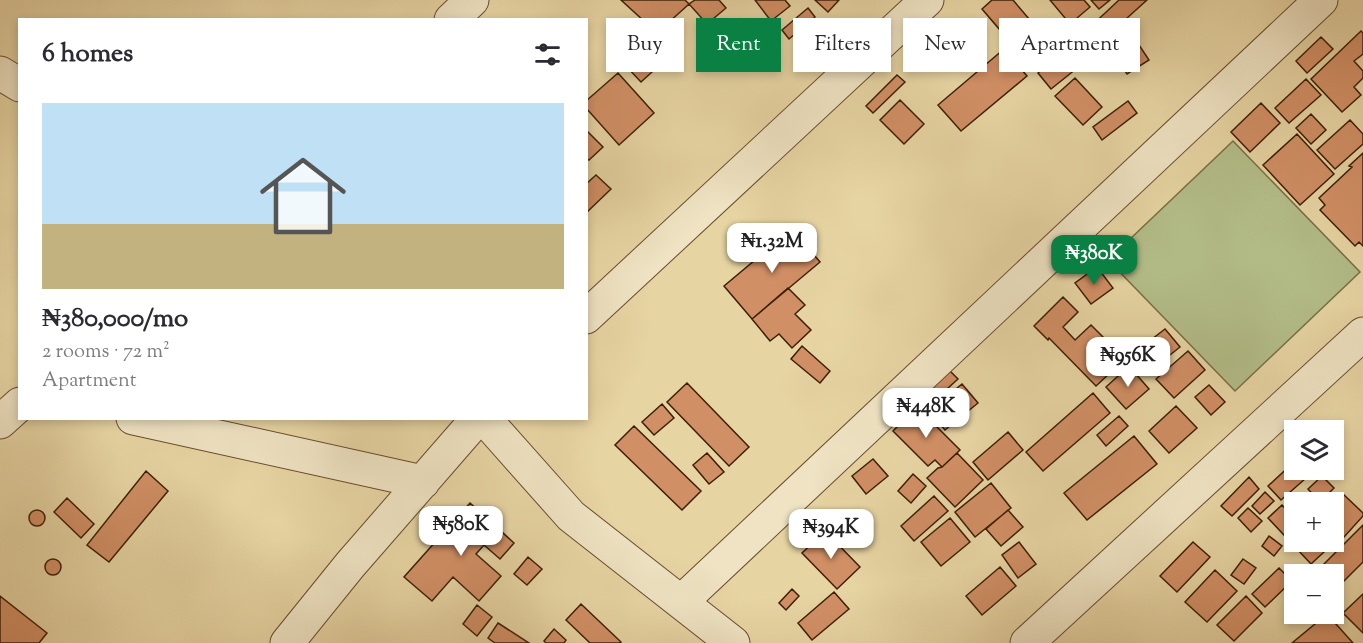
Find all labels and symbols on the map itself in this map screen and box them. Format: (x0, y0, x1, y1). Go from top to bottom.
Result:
pin: ₦1.32M (723, 223, 821, 274)
pin: ₦380K (1052, 235, 1136, 286)
pin: ₦956K (1086, 337, 1170, 388)
pin: ₦448K (884, 388, 968, 439)
pin: ₦580K (419, 506, 503, 557)
pin: ₦394K (789, 509, 873, 560)

